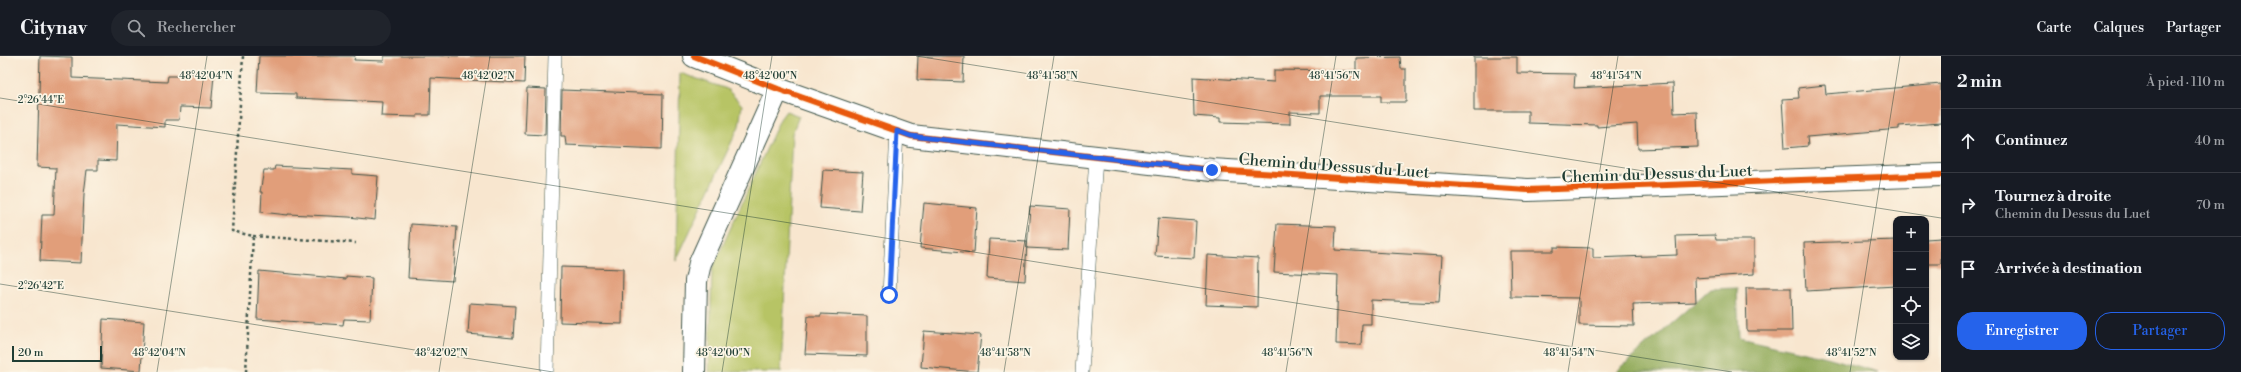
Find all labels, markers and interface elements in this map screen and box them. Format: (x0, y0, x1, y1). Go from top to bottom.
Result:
search box (111, 10, 391, 46)
text: Citynav (20, 16, 87, 40)
icon: search (125, 17, 147, 39)
text: Rechercher (157, 18, 236, 37)
text: Carte (2036, 19, 2071, 37)
text: Calques (2093, 19, 2144, 37)
text: Partager (2166, 19, 2221, 37)
text: 48°42'04"N (179, 70, 233, 82)
text: 48°42'02"N (461, 70, 515, 82)
text: 48°42'00"N (743, 70, 798, 82)
text: 48°41'58"N (1026, 70, 1078, 82)
text: 48°41'56"N (1308, 70, 1360, 82)
text: 48°41'54"N (1590, 70, 1642, 82)
text: 2 min (1957, 71, 2002, 93)
text: À pied · 110 m (2146, 74, 2225, 90)
text: 2°26'44"E (18, 94, 64, 106)
icon: ahead (1957, 130, 1979, 152)
text: Continuez (1995, 131, 2067, 150)
text: 40 m (2195, 133, 2225, 149)
street label: Chemin du Dessus du Luet (1238, 149, 1430, 183)
route end (1203, 161, 1221, 179)
street label: Chemin du Dessus du Luet (1561, 161, 1753, 187)
text: Tournez à droite (1995, 187, 2111, 206)
icon: right (1957, 194, 1979, 216)
text: 70 m (2196, 197, 2225, 213)
text: Chemin du Dessus du Luet (1995, 206, 2150, 222)
map controls (1893, 216, 1929, 360)
button: + (1893, 216, 1929, 252)
button: − (1893, 252, 1929, 288)
icon: arrive (1957, 258, 1979, 280)
text: Arrivée à destination (1995, 259, 2142, 278)
text: 2°26'42"E (18, 280, 64, 292)
route start (880, 286, 898, 304)
button: locate (1893, 288, 1929, 324)
button: Enregistrer (1957, 312, 2087, 350)
button: Partager (2095, 312, 2225, 350)
button: layers (1893, 324, 1929, 360)
scale bar (12, 344, 102, 363)
text: 20 m (18, 346, 43, 360)
text: 48°42'04"N (132, 347, 186, 359)
text: 48°42'02"N (414, 347, 468, 359)
text: 48°42'00"N (696, 347, 751, 359)
text: 48°41'58"N (979, 347, 1031, 359)
text: 48°41'56"N (1261, 347, 1313, 359)
text: 48°41'54"N (1543, 347, 1595, 359)
text: 48°41'52"N (1826, 347, 1877, 359)

